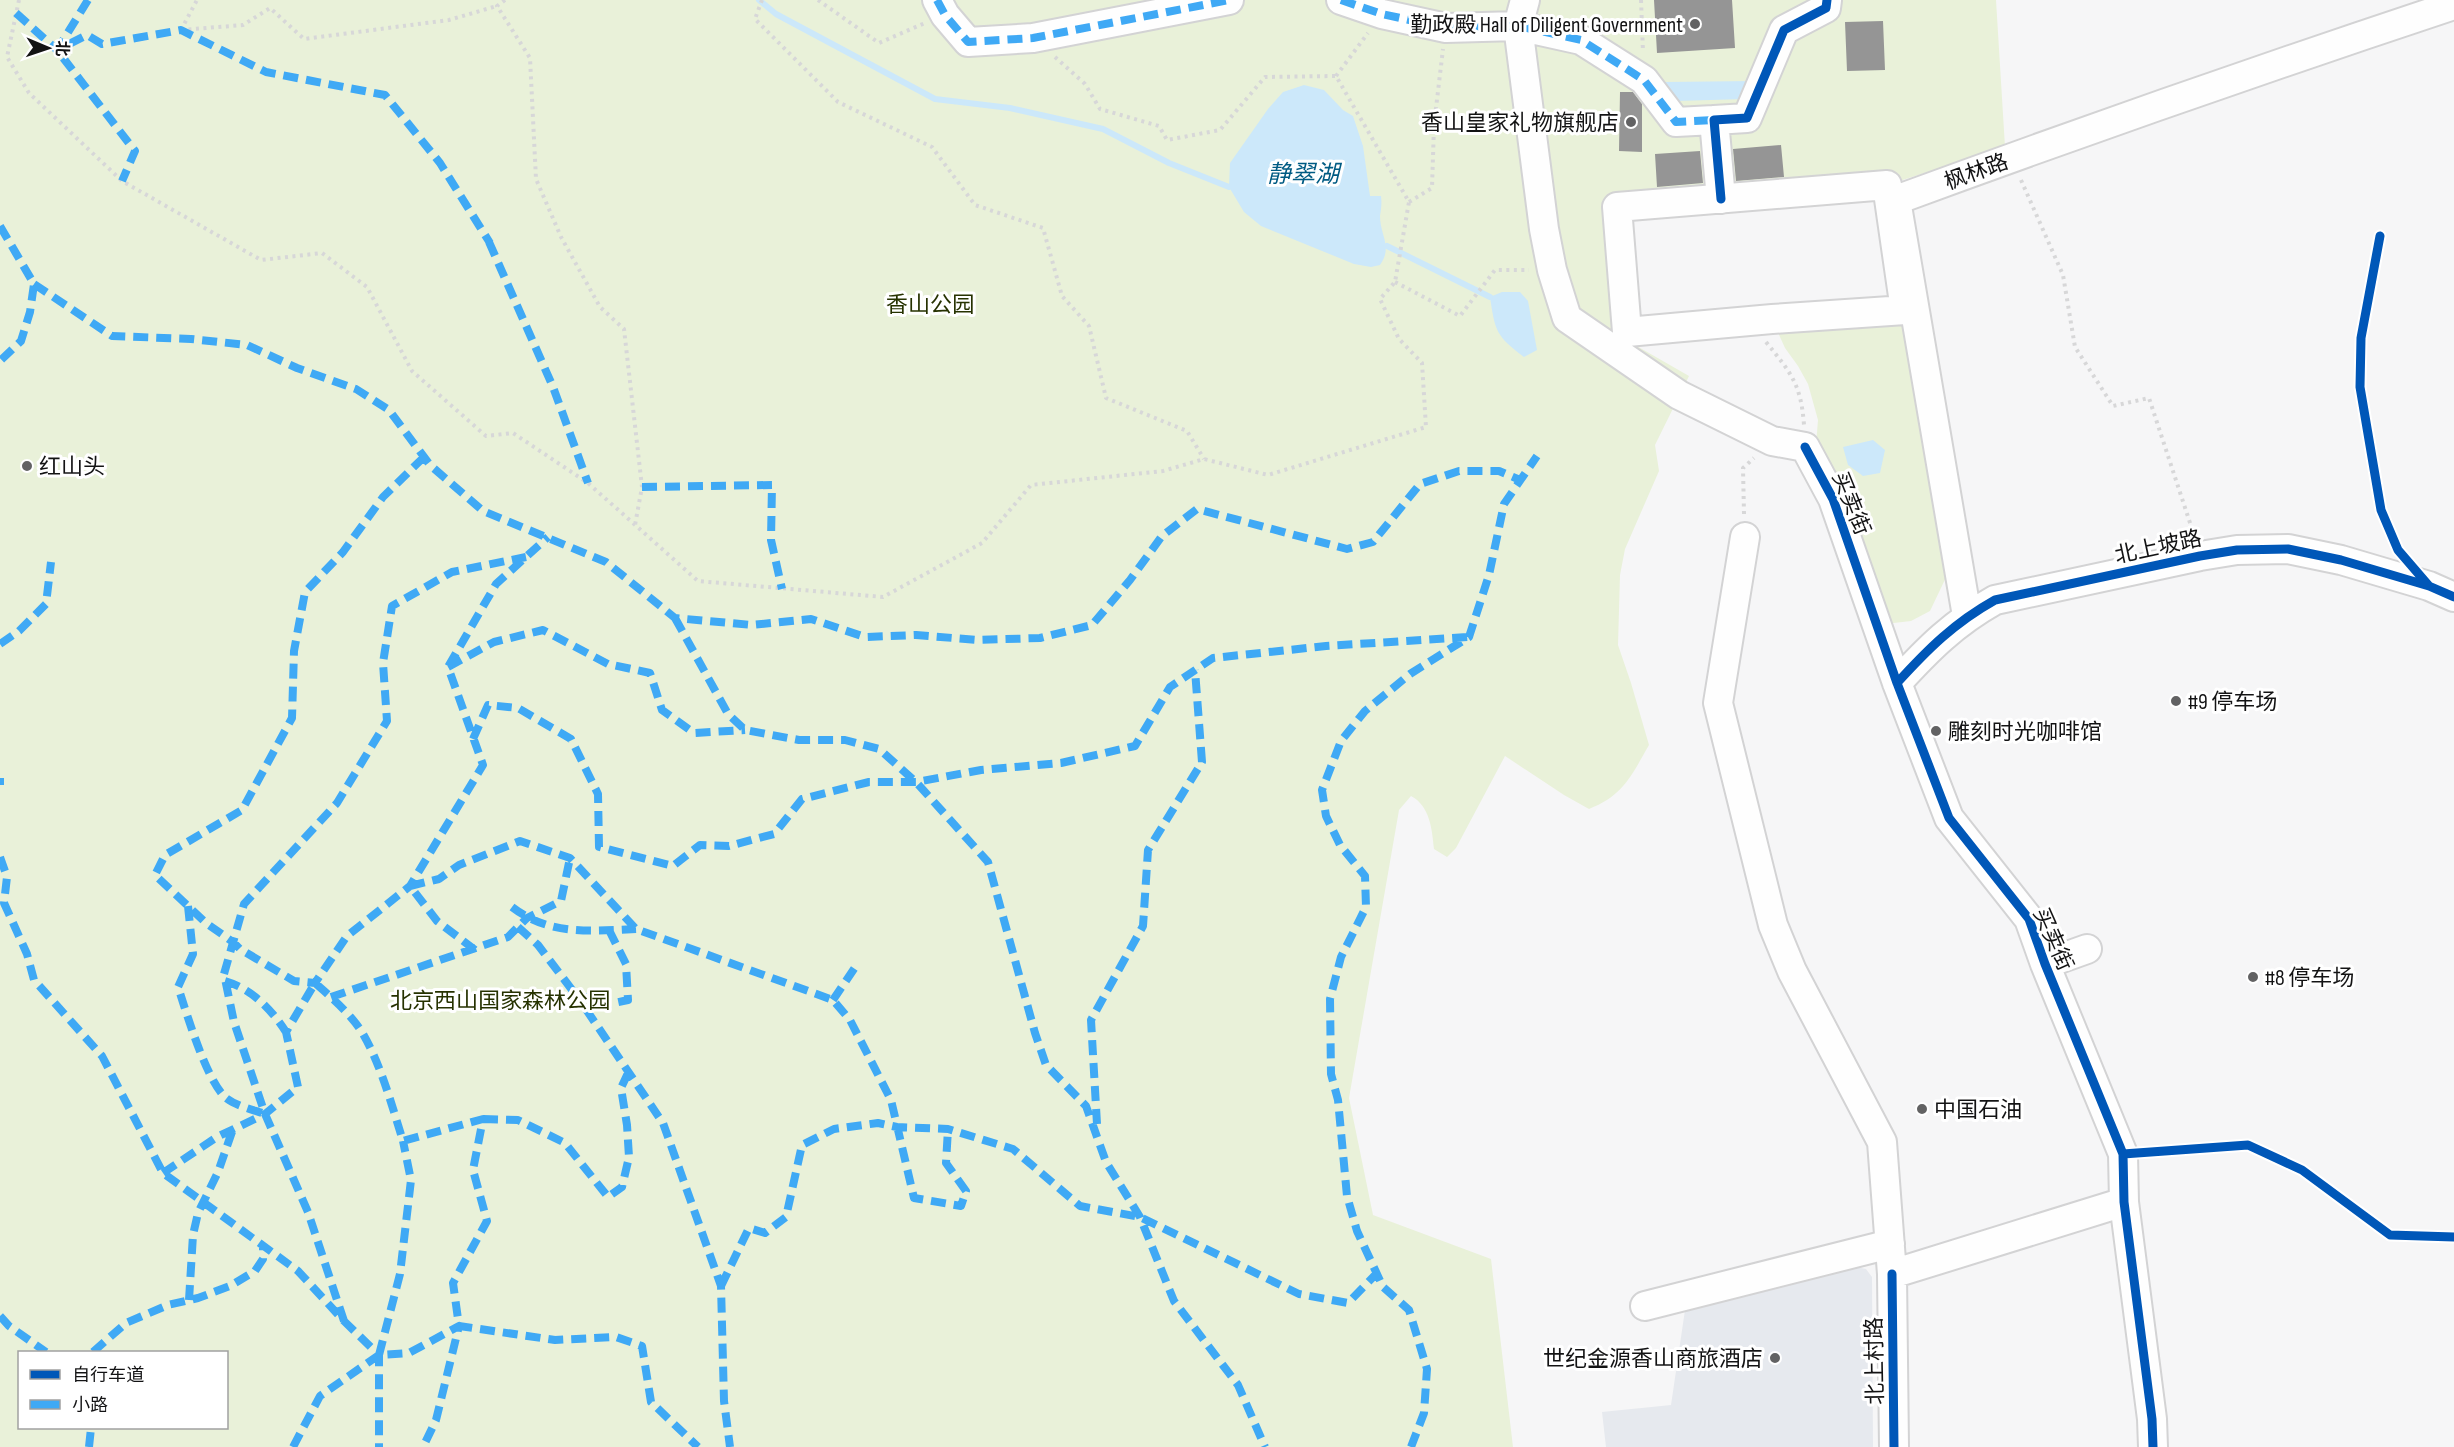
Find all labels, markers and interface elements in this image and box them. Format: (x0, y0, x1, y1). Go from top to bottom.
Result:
place label: 勤政殿 Hall of Diligent Government (1410, 12, 1683, 39)
marker: 勤政殿 Hall of Diligent Government (1688, 17, 1702, 31)
north arrow (18, 18, 78, 78)
text: 北 (52, 40, 71, 57)
place label: 香山皇家礼物旗舰店 (1421, 110, 1619, 137)
marker: 香山皇家礼物旗舰店 (1624, 115, 1638, 129)
street label: 枫林路 (1941, 148, 2012, 196)
water label: 静翠湖 (1267, 160, 1343, 189)
park label: 香山公园 (886, 292, 974, 319)
place label: 红山头 (39, 454, 105, 481)
marker: 红山头 (20, 459, 34, 473)
street label: 买卖街 (1826, 468, 1875, 539)
street label: 北上坡路 (2112, 525, 2204, 570)
place label: #9 停车场 (2188, 689, 2277, 716)
marker: #9 停车场 (2169, 694, 2183, 708)
place label: 雕刻时光咖啡馆 (1948, 719, 2102, 746)
marker: 雕刻时光咖啡馆 (1929, 724, 1943, 738)
street label: 买卖街 (2027, 904, 2078, 975)
place label: #8 停车场 (2265, 965, 2354, 992)
marker: #8 停车场 (2246, 970, 2260, 984)
park label: 北京西山国家森林公园 (390, 988, 610, 1015)
place label: 中国石油 (1934, 1097, 2022, 1124)
marker: 中国石油 (1915, 1102, 1929, 1116)
street label: 北上村路 (1861, 1317, 1890, 1405)
place label: 世纪金源香山商旅酒店 (1543, 1346, 1763, 1373)
legend (18, 1351, 228, 1429)
marker: 世纪金源香山商旅酒店 (1768, 1351, 1782, 1365)
text: 自行车道 (72, 1365, 144, 1386)
text: 小路 (72, 1395, 108, 1416)

